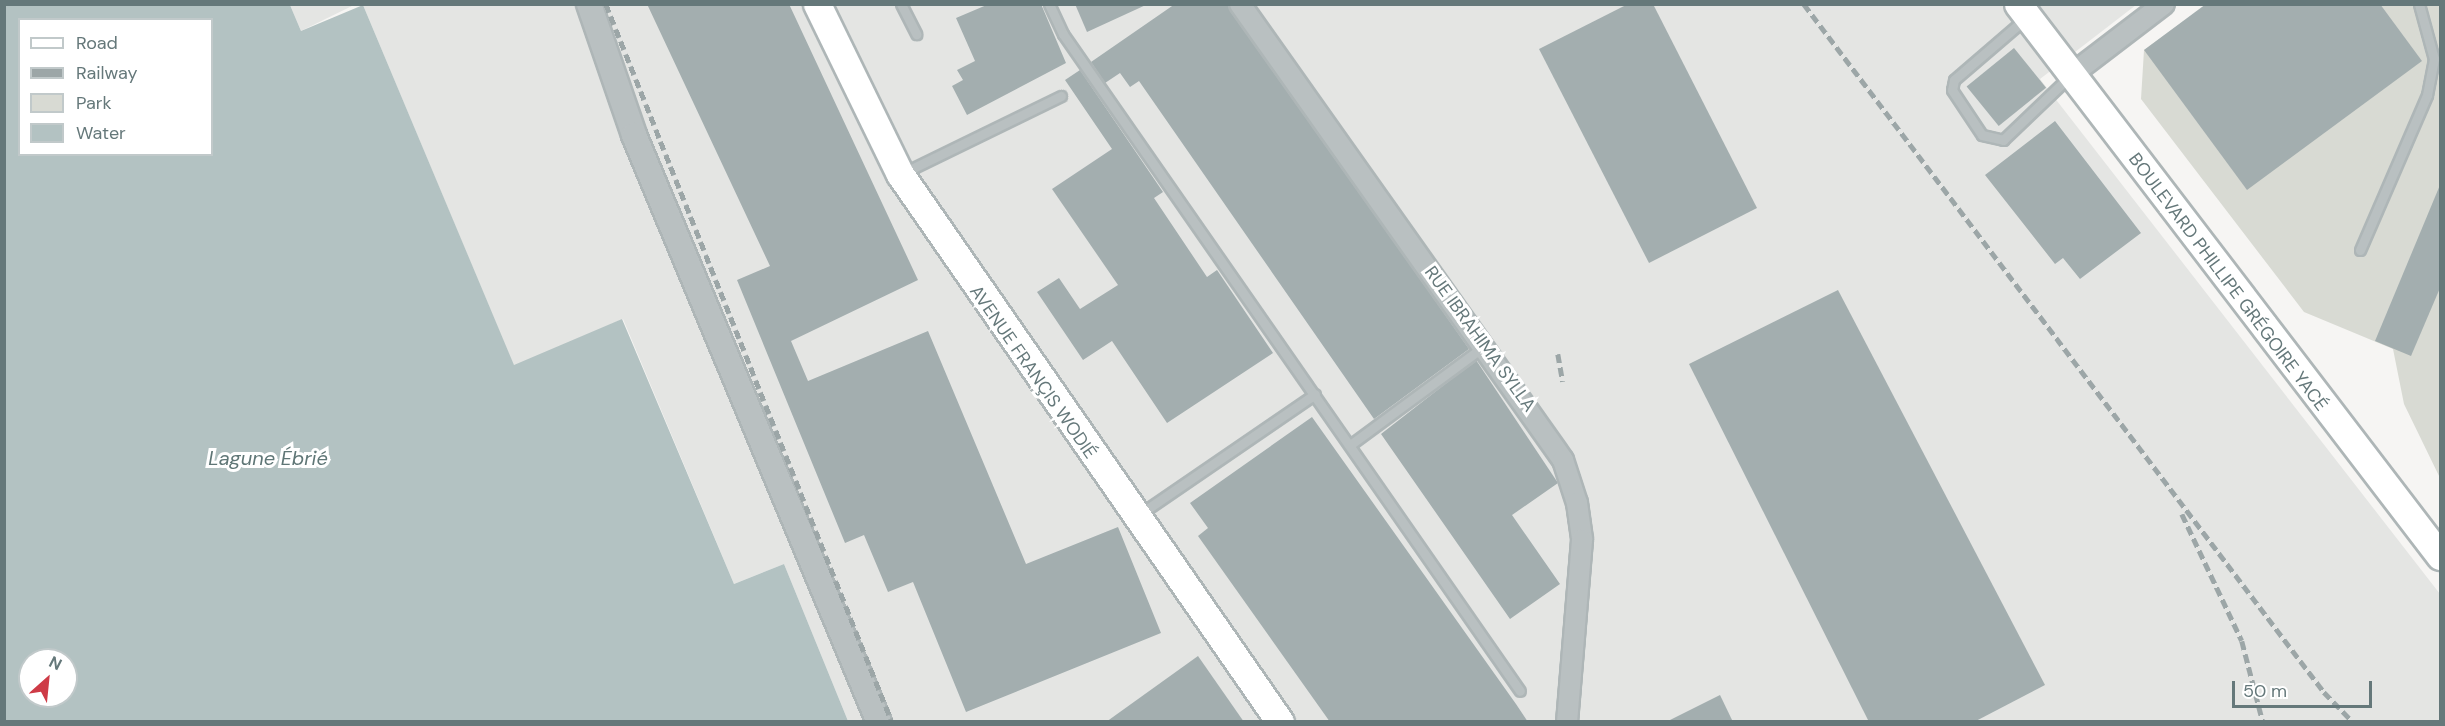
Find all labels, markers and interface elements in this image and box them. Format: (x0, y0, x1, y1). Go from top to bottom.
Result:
legend (18, 18, 213, 156)
text: Road (76, 31, 118, 55)
text: Railway (76, 61, 138, 85)
text: Park (76, 91, 112, 115)
text: Water (76, 121, 126, 145)
street label: BOULEVARD PHILLIPE GRÉGOIRE YACÉ (2124, 149, 2332, 415)
street label: RUE IBRAHIMA SYLLA (1420, 262, 1540, 416)
street label: AVENUE FRANÇIS WODIÉ (965, 281, 1101, 463)
water label: Lagune Ébrié (208, 446, 328, 470)
north arrow (18, 648, 78, 708)
text: N (46, 651, 65, 675)
scale bar (2235, 669, 2374, 707)
text: 50 m (2243, 679, 2287, 703)

